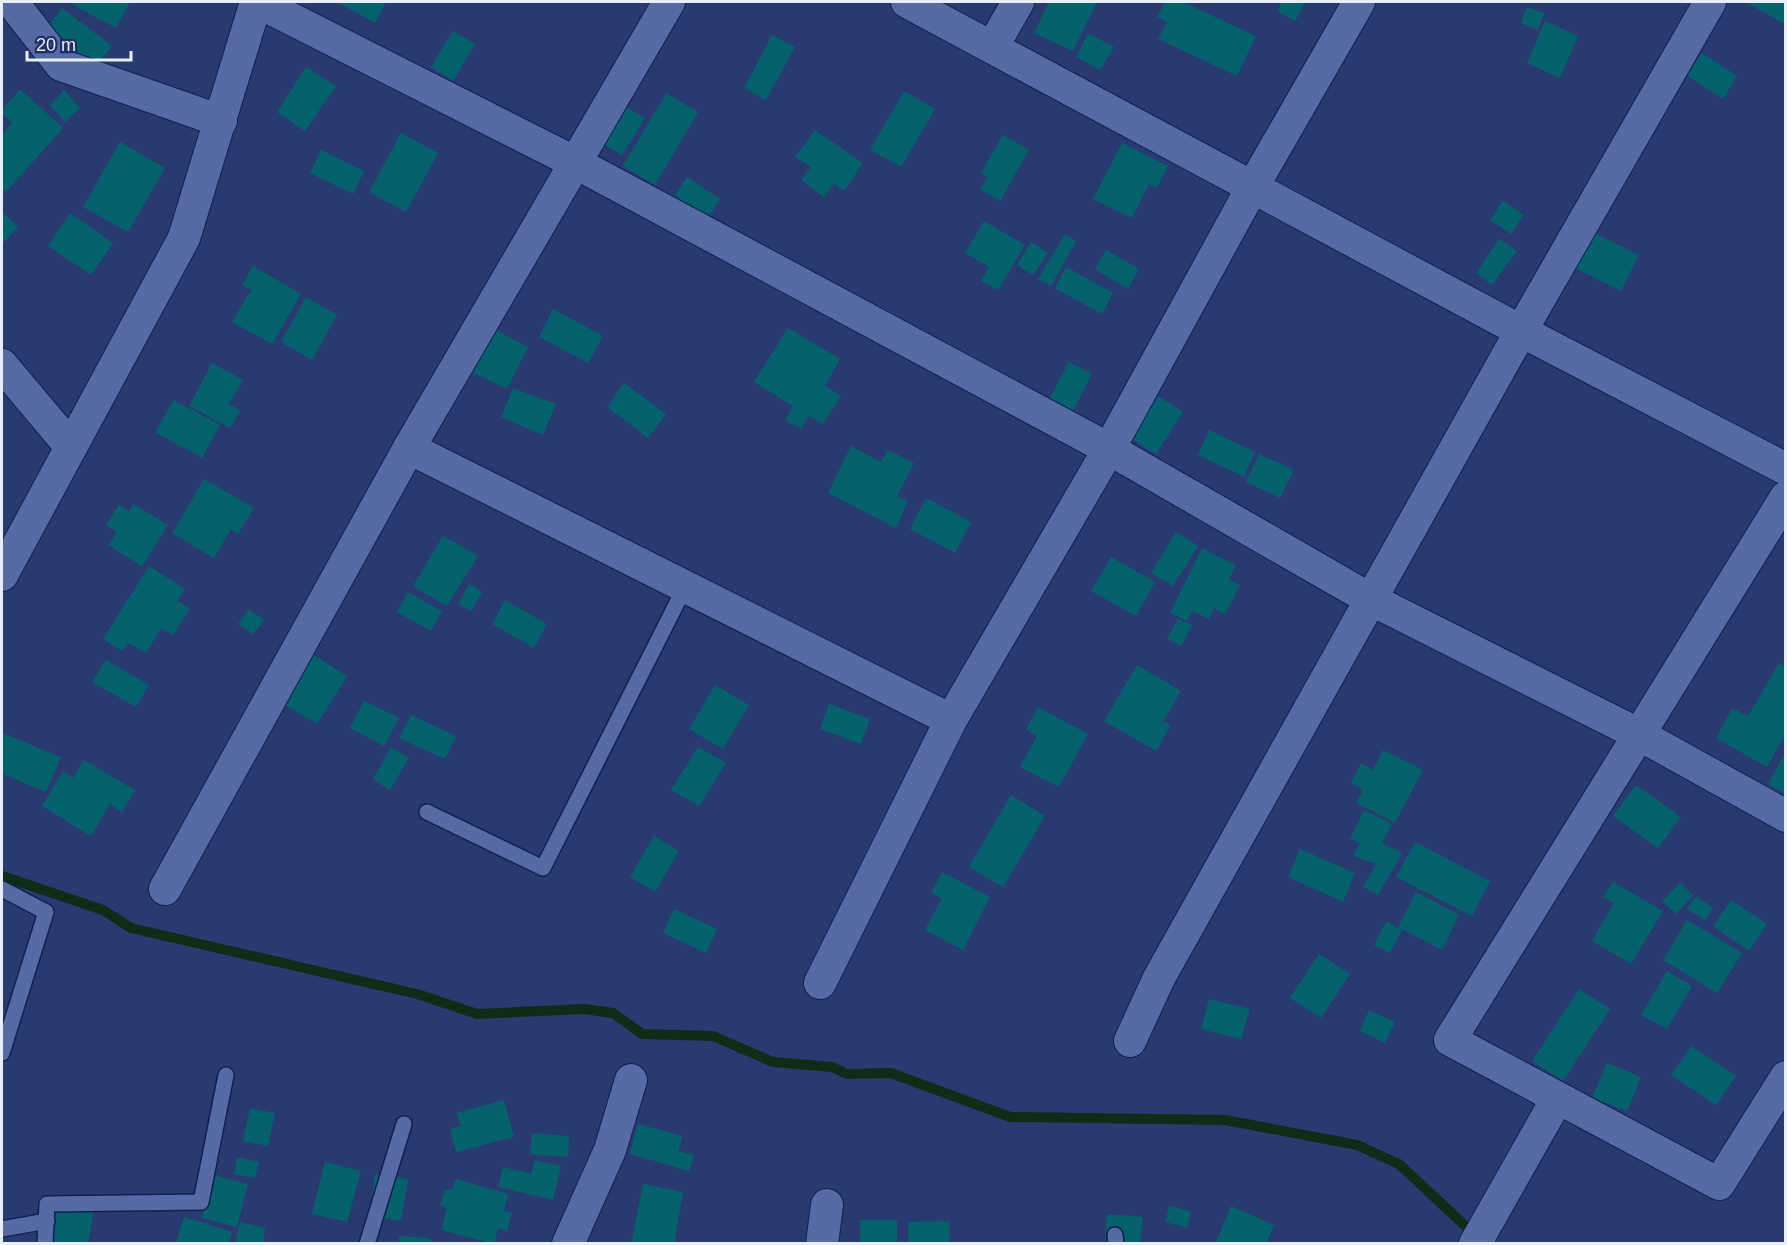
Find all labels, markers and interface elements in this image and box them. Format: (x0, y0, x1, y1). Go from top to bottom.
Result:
scale bar (27, 24, 130, 62)
text: 20 m (36, 35, 76, 55)

